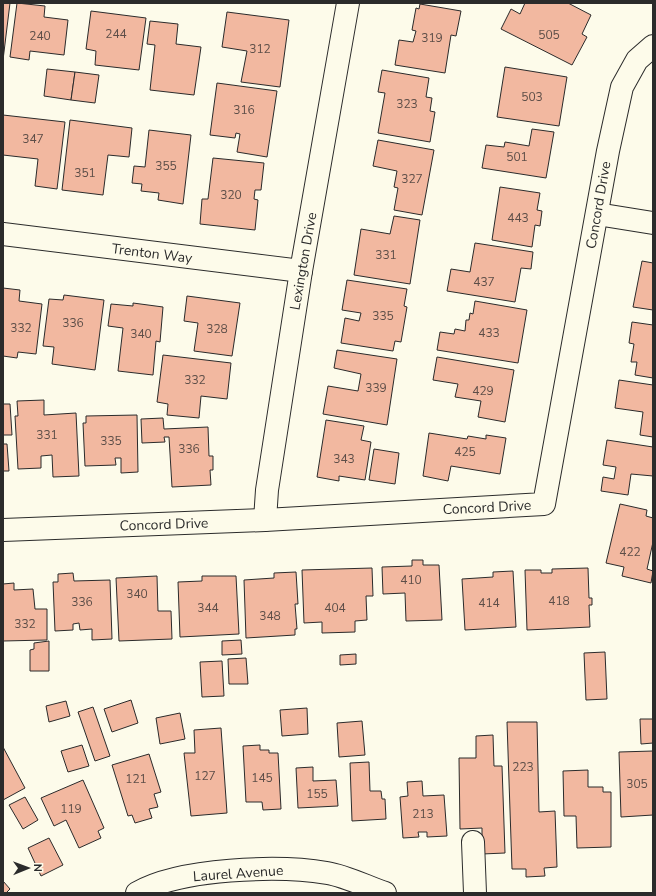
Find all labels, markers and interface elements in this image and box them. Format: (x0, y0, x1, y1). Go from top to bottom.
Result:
house number: 244 (105, 26, 127, 42)
house number: 505 (538, 27, 560, 43)
house number: 240 (29, 28, 51, 44)
house number: 319 (421, 30, 443, 46)
house number: 312 (249, 41, 271, 57)
house number: 503 (521, 89, 543, 105)
house number: 323 (396, 96, 418, 112)
house number: 316 (233, 102, 255, 118)
house number: 347 (22, 131, 44, 147)
house number: 501 (506, 149, 528, 165)
house number: 355 (155, 158, 177, 174)
street label: Concord Drive (581, 160, 616, 250)
house number: 351 (74, 165, 96, 181)
house number: 327 (401, 171, 423, 187)
house number: 320 (220, 187, 242, 203)
house number: 443 (507, 210, 529, 226)
street label: Lexington Drive (286, 211, 321, 312)
street label: Trenton Way (111, 239, 194, 268)
house number: 331 (375, 247, 397, 263)
house number: 437 (473, 274, 495, 290)
house number: 335 (372, 308, 394, 324)
house number: 336 (62, 315, 84, 331)
house number: 332 (10, 320, 32, 336)
house number: 328 (206, 321, 228, 337)
house number: 433 (478, 325, 500, 341)
house number: 340 (130, 326, 152, 342)
house number: 332 (184, 372, 206, 388)
house number: 339 (365, 380, 387, 396)
house number: 429 (472, 383, 494, 399)
house number: 331 (36, 427, 58, 443)
house number: 335 (100, 433, 122, 449)
house number: 336 (178, 441, 200, 457)
house number: 425 (454, 444, 476, 460)
house number: 343 (333, 451, 355, 467)
street label: Concord Drive (442, 496, 532, 519)
street label: Concord Drive (119, 513, 209, 536)
house number: 422 (619, 544, 641, 560)
house number: 410 (400, 572, 422, 588)
house number: 340 (126, 586, 148, 602)
house number: 418 (548, 593, 570, 609)
house number: 336 (71, 594, 93, 610)
house number: 414 (478, 595, 500, 611)
house number: 344 (197, 600, 219, 616)
house number: 404 (324, 600, 346, 616)
house number: 348 (259, 608, 281, 624)
house number: 332 (14, 616, 36, 632)
house number: 223 (512, 759, 534, 775)
house number: 127 (194, 768, 216, 784)
house number: 145 (251, 770, 273, 786)
house number: 121 (125, 771, 147, 787)
house number: 305 (626, 776, 648, 792)
house number: 155 (306, 786, 328, 802)
house number: 119 (60, 801, 82, 817)
house number: 213 (412, 806, 434, 822)
north arrow (8, 848, 48, 888)
street label: Laurel Avenue (192, 861, 284, 886)
text: N (30, 864, 45, 872)

